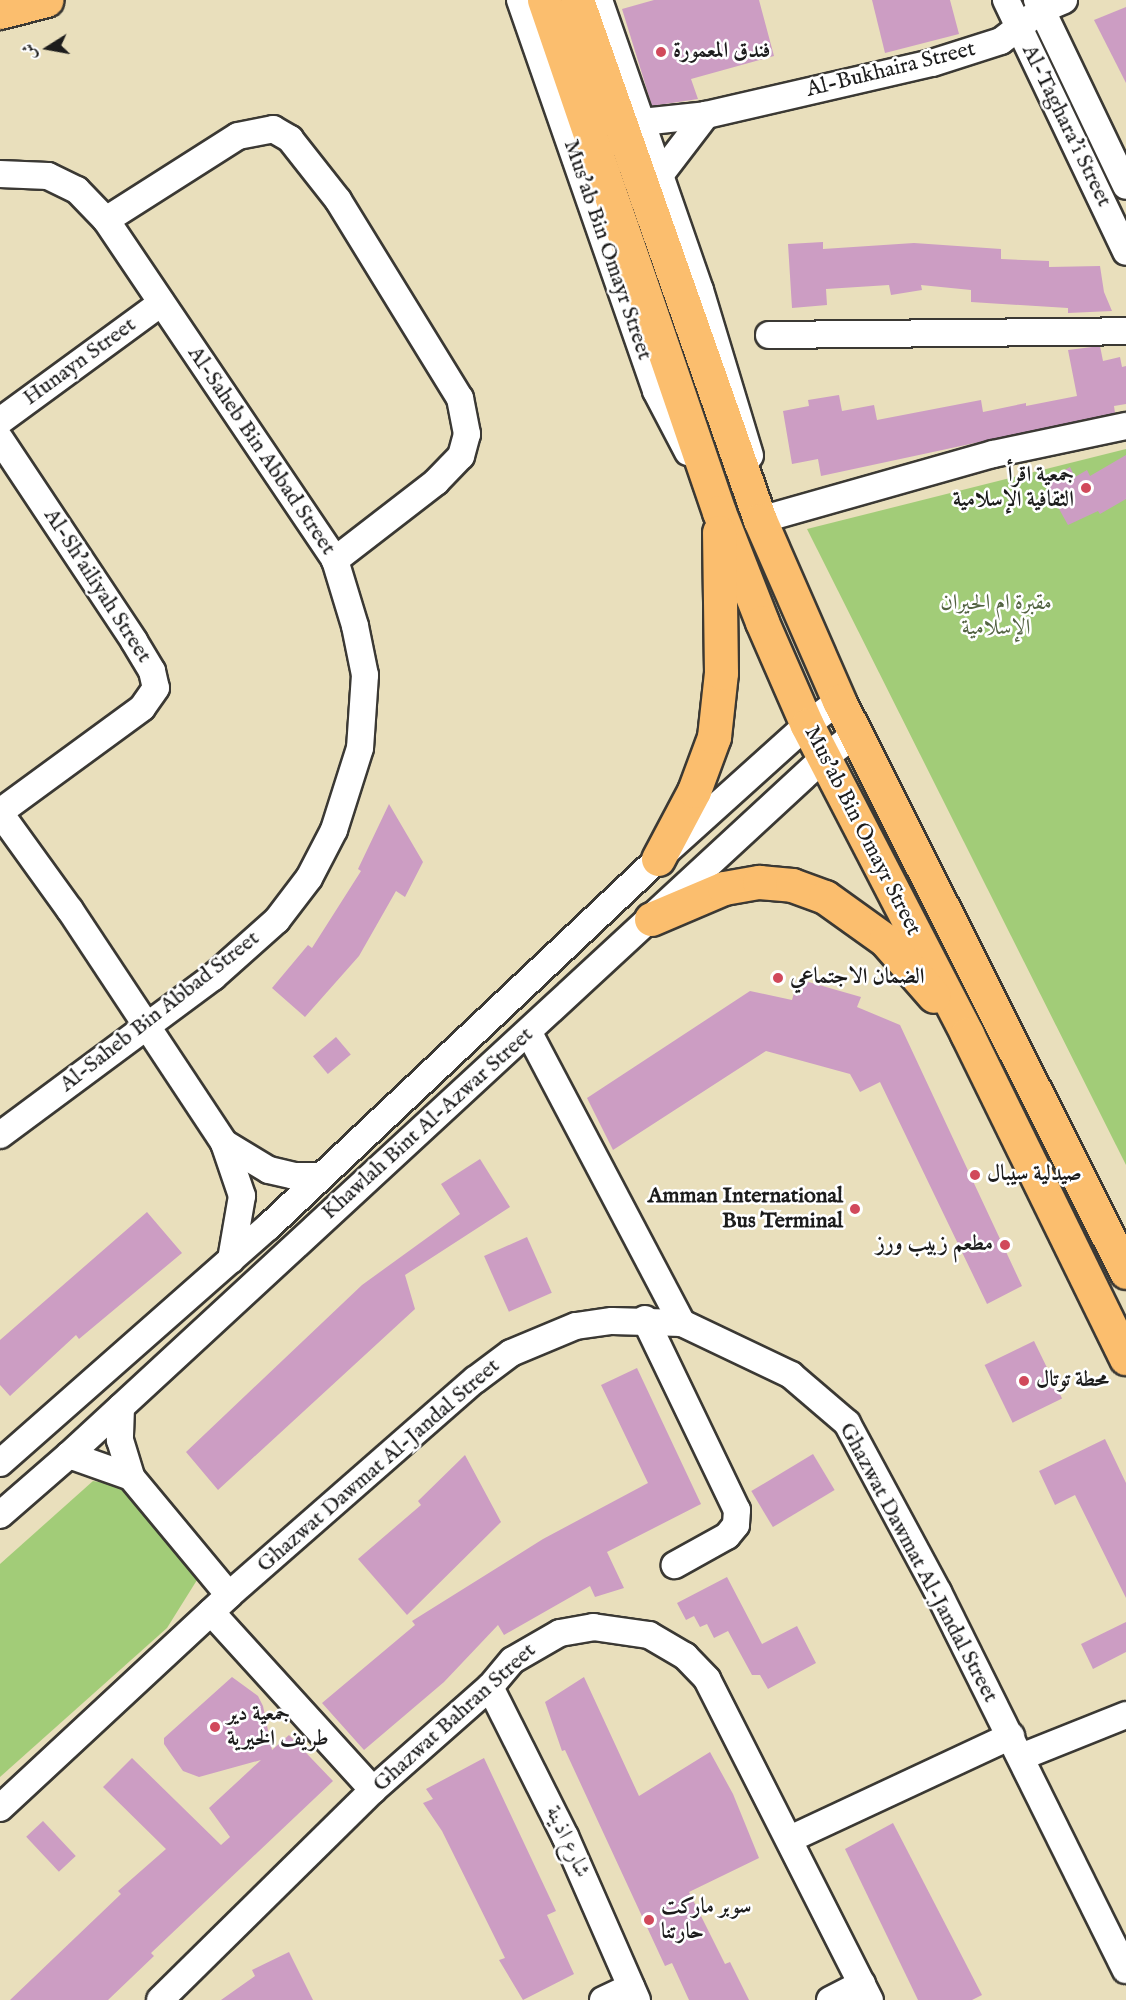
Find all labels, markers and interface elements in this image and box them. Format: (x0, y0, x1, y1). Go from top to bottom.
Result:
north arrow (18, 18, 78, 78)
street label: Al-Bukhaira Street (804, 36, 978, 104)
place label: فندق المعمورة (673, 39, 770, 65)
street label: Al-Taghara'i Street (1015, 41, 1117, 211)
text: ش (19, 42, 42, 61)
marker: فندق المعمورة (654, 45, 668, 59)
street label: Mus'ab Bin Omayr Street (557, 136, 657, 364)
street label: Hunayn Street (18, 312, 142, 412)
street label: Al-Saheb Bin Abbad Street (181, 342, 341, 560)
place label: جمعية اقرأ الثقافية الإسلامية (953, 462, 1074, 514)
marker: جمعية اقرأ الثقافية الإسلامية (1079, 481, 1093, 495)
street label: Al-Sh'ailiyah Street (37, 504, 157, 668)
park label: مقبرة ام الحيران الإسلامية (940, 590, 1052, 642)
street label: Mus'ab Bin Omayr Street (798, 722, 926, 940)
street label: Al-Saheb Bin Abbad Street (55, 926, 265, 1098)
place label: الضمان الاجتماعي (790, 965, 925, 991)
marker: الضمان الاجتماعي (771, 971, 785, 985)
street label: Khawlah Bint Al-Azwar Street (317, 1022, 539, 1226)
place label: صيدلية سيبال (987, 1162, 1082, 1188)
marker: صيدلية سيبال (968, 1168, 982, 1182)
place label: Amman International Bus Terminal (648, 1183, 843, 1234)
marker: Amman International Bus Terminal (848, 1202, 862, 1216)
place label: مطعم زبيب ورز (876, 1232, 993, 1258)
marker: مطعم زبيب ورز (998, 1238, 1012, 1252)
street label: Ghazwat Dawmat Al-Jandal Street (252, 1353, 506, 1579)
place label: محطة توتال (1036, 1368, 1109, 1394)
marker: محطة توتال (1017, 1374, 1031, 1388)
street label: Ghazwat Dawmat Al-Jandal Street (833, 1419, 1003, 1707)
street label: Ghazwat Bahran Street (368, 1638, 542, 1798)
place label: جمعية دير طريف الخيرية (227, 1701, 329, 1753)
marker: جمعية دير طريف الخيرية (208, 1720, 222, 1734)
street label: شارع اذينة (539, 1802, 595, 1882)
place label: سوبر ماركت حارتنا (661, 1894, 751, 1946)
marker: سوبر ماركت حارتنا (642, 1913, 656, 1927)

